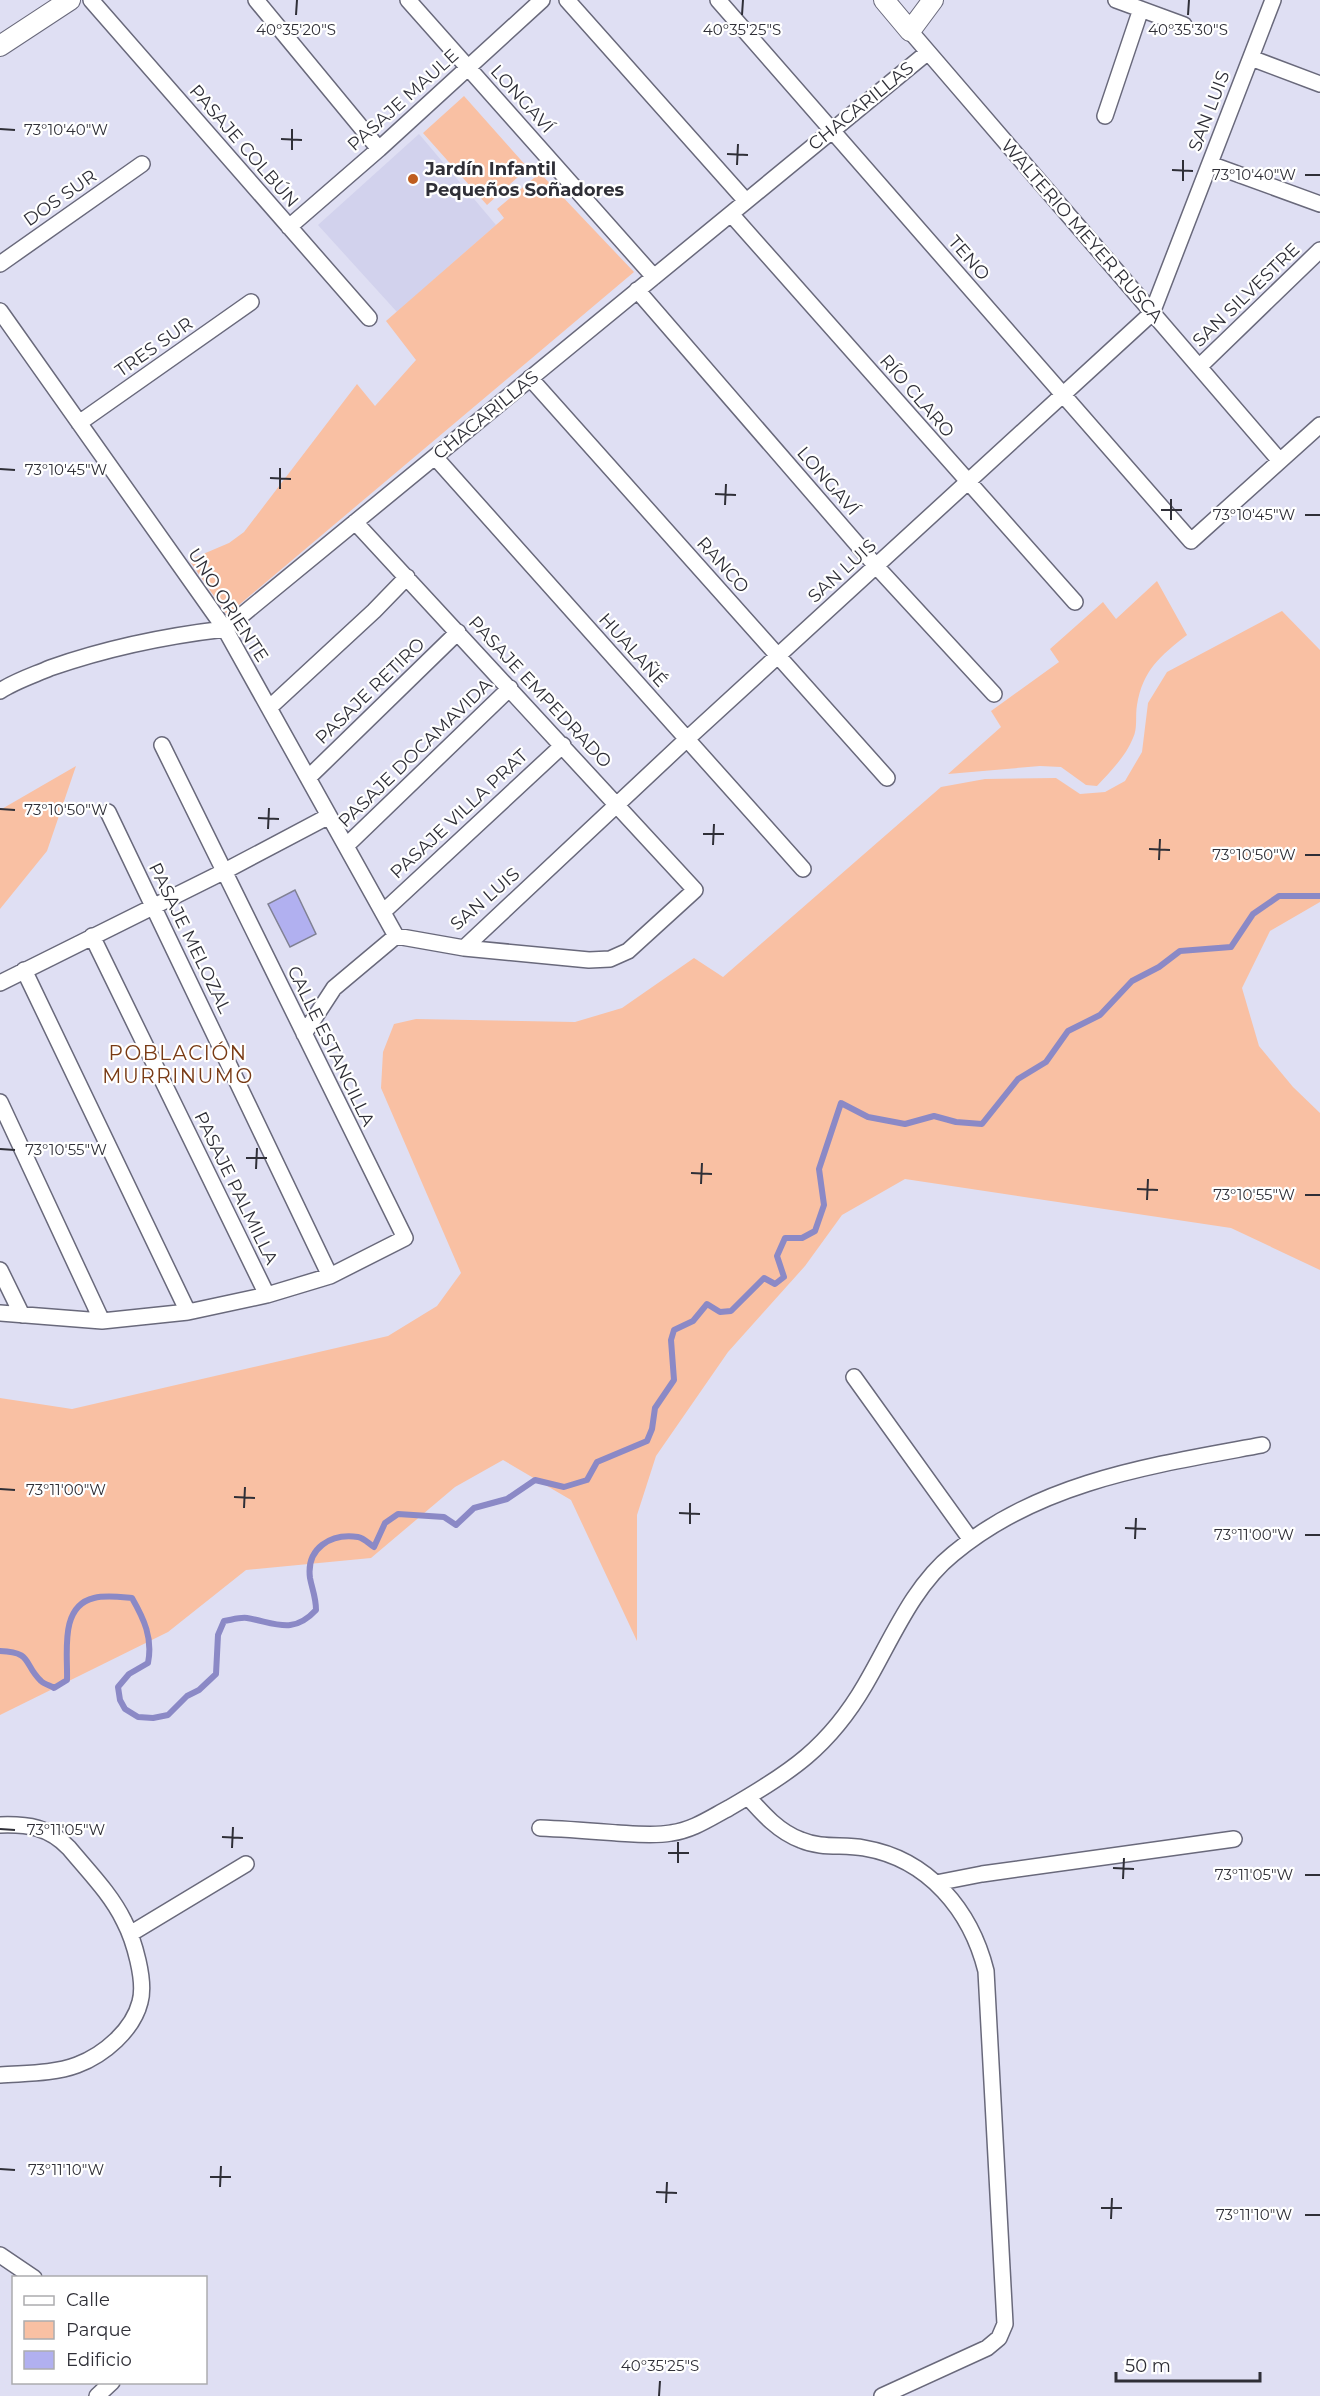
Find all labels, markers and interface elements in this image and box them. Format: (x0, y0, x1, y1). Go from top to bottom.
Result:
text: 40°35'20"S (256, 20, 336, 39)
text: 40°35'25"S (703, 20, 781, 39)
text: 40°35'30"S (1148, 20, 1228, 39)
street label: PASAJE MAULE (343, 44, 463, 156)
street label: CHACARILLAS (804, 57, 918, 155)
street label: LONGAVÍ (486, 60, 559, 138)
street label: SAN LUIS (1184, 68, 1234, 154)
street label: PASAJE COLBÚN (185, 80, 303, 212)
text: 73°10'40"W (24, 120, 108, 139)
street label: WALTERIO MEYER RUSCA (996, 135, 1168, 327)
place label: Jardín Infantil Pequeños Soñadores (424, 158, 625, 201)
street label: DOS SUR (19, 165, 101, 231)
text: 73°10'40"W (1212, 165, 1296, 184)
marker: Jardín Infantil Pequeños Soñadores (406, 172, 420, 186)
street label: TENO (944, 231, 994, 285)
street label: SAN SILVESTRE (1188, 238, 1304, 352)
street label: TRES SUR (111, 312, 197, 382)
street label: RÍO CLARO (875, 350, 959, 442)
street label: CHACARILLAS (429, 366, 543, 464)
street label: LONGAVÍ (792, 442, 864, 520)
text: 73°10'45"W (25, 460, 108, 479)
text: 73°10'45"W (1213, 505, 1296, 524)
street label: RANCO (692, 532, 754, 598)
street label: SAN LUIS (803, 535, 881, 607)
street label: UNO ORIENTE (183, 544, 273, 666)
street label: HUALAÑÉ (594, 609, 672, 691)
street label: PASAJE EMPEDRADO (464, 611, 616, 773)
street label: PASAJE RETIRO (311, 633, 429, 749)
street label: PASAJE DOCAMAVIDA (334, 674, 496, 832)
street label: PASAJE VILLA PRAT (386, 744, 533, 883)
text: 73°10'50"W (24, 800, 108, 819)
text: 73°10'50"W (1212, 845, 1296, 864)
street label: PASAJE MELOZAL (144, 859, 236, 1017)
street label: SAN LUIS (446, 863, 524, 935)
street label: CALLE ESTANCILLA (283, 962, 379, 1130)
district label: POBLACIÓN MURRINUMO (102, 1041, 254, 1088)
street label: PASAJE PALMILLA (189, 1108, 283, 1268)
text: 73°10'55"W (25, 1140, 107, 1159)
text: 73°10'55"W (1213, 1185, 1295, 1204)
text: 73°11'00"W (26, 1480, 106, 1499)
text: 73°11'00"W (1214, 1525, 1294, 1544)
text: 73°11'05"W (27, 1820, 106, 1839)
text: 73°11'05"W (1215, 1865, 1294, 1884)
text: 73°11'10"W (28, 2160, 104, 2179)
text: 73°11'10"W (1216, 2205, 1292, 2224)
legend (12, 2276, 207, 2384)
text: Calle (66, 2289, 110, 2311)
text: Parque (66, 2319, 132, 2341)
scale bar (1116, 2345, 1260, 2383)
text: Edificio (66, 2349, 132, 2371)
text: 50 m (1125, 2355, 1171, 2377)
text: 40°35'25"S (621, 2356, 699, 2375)

